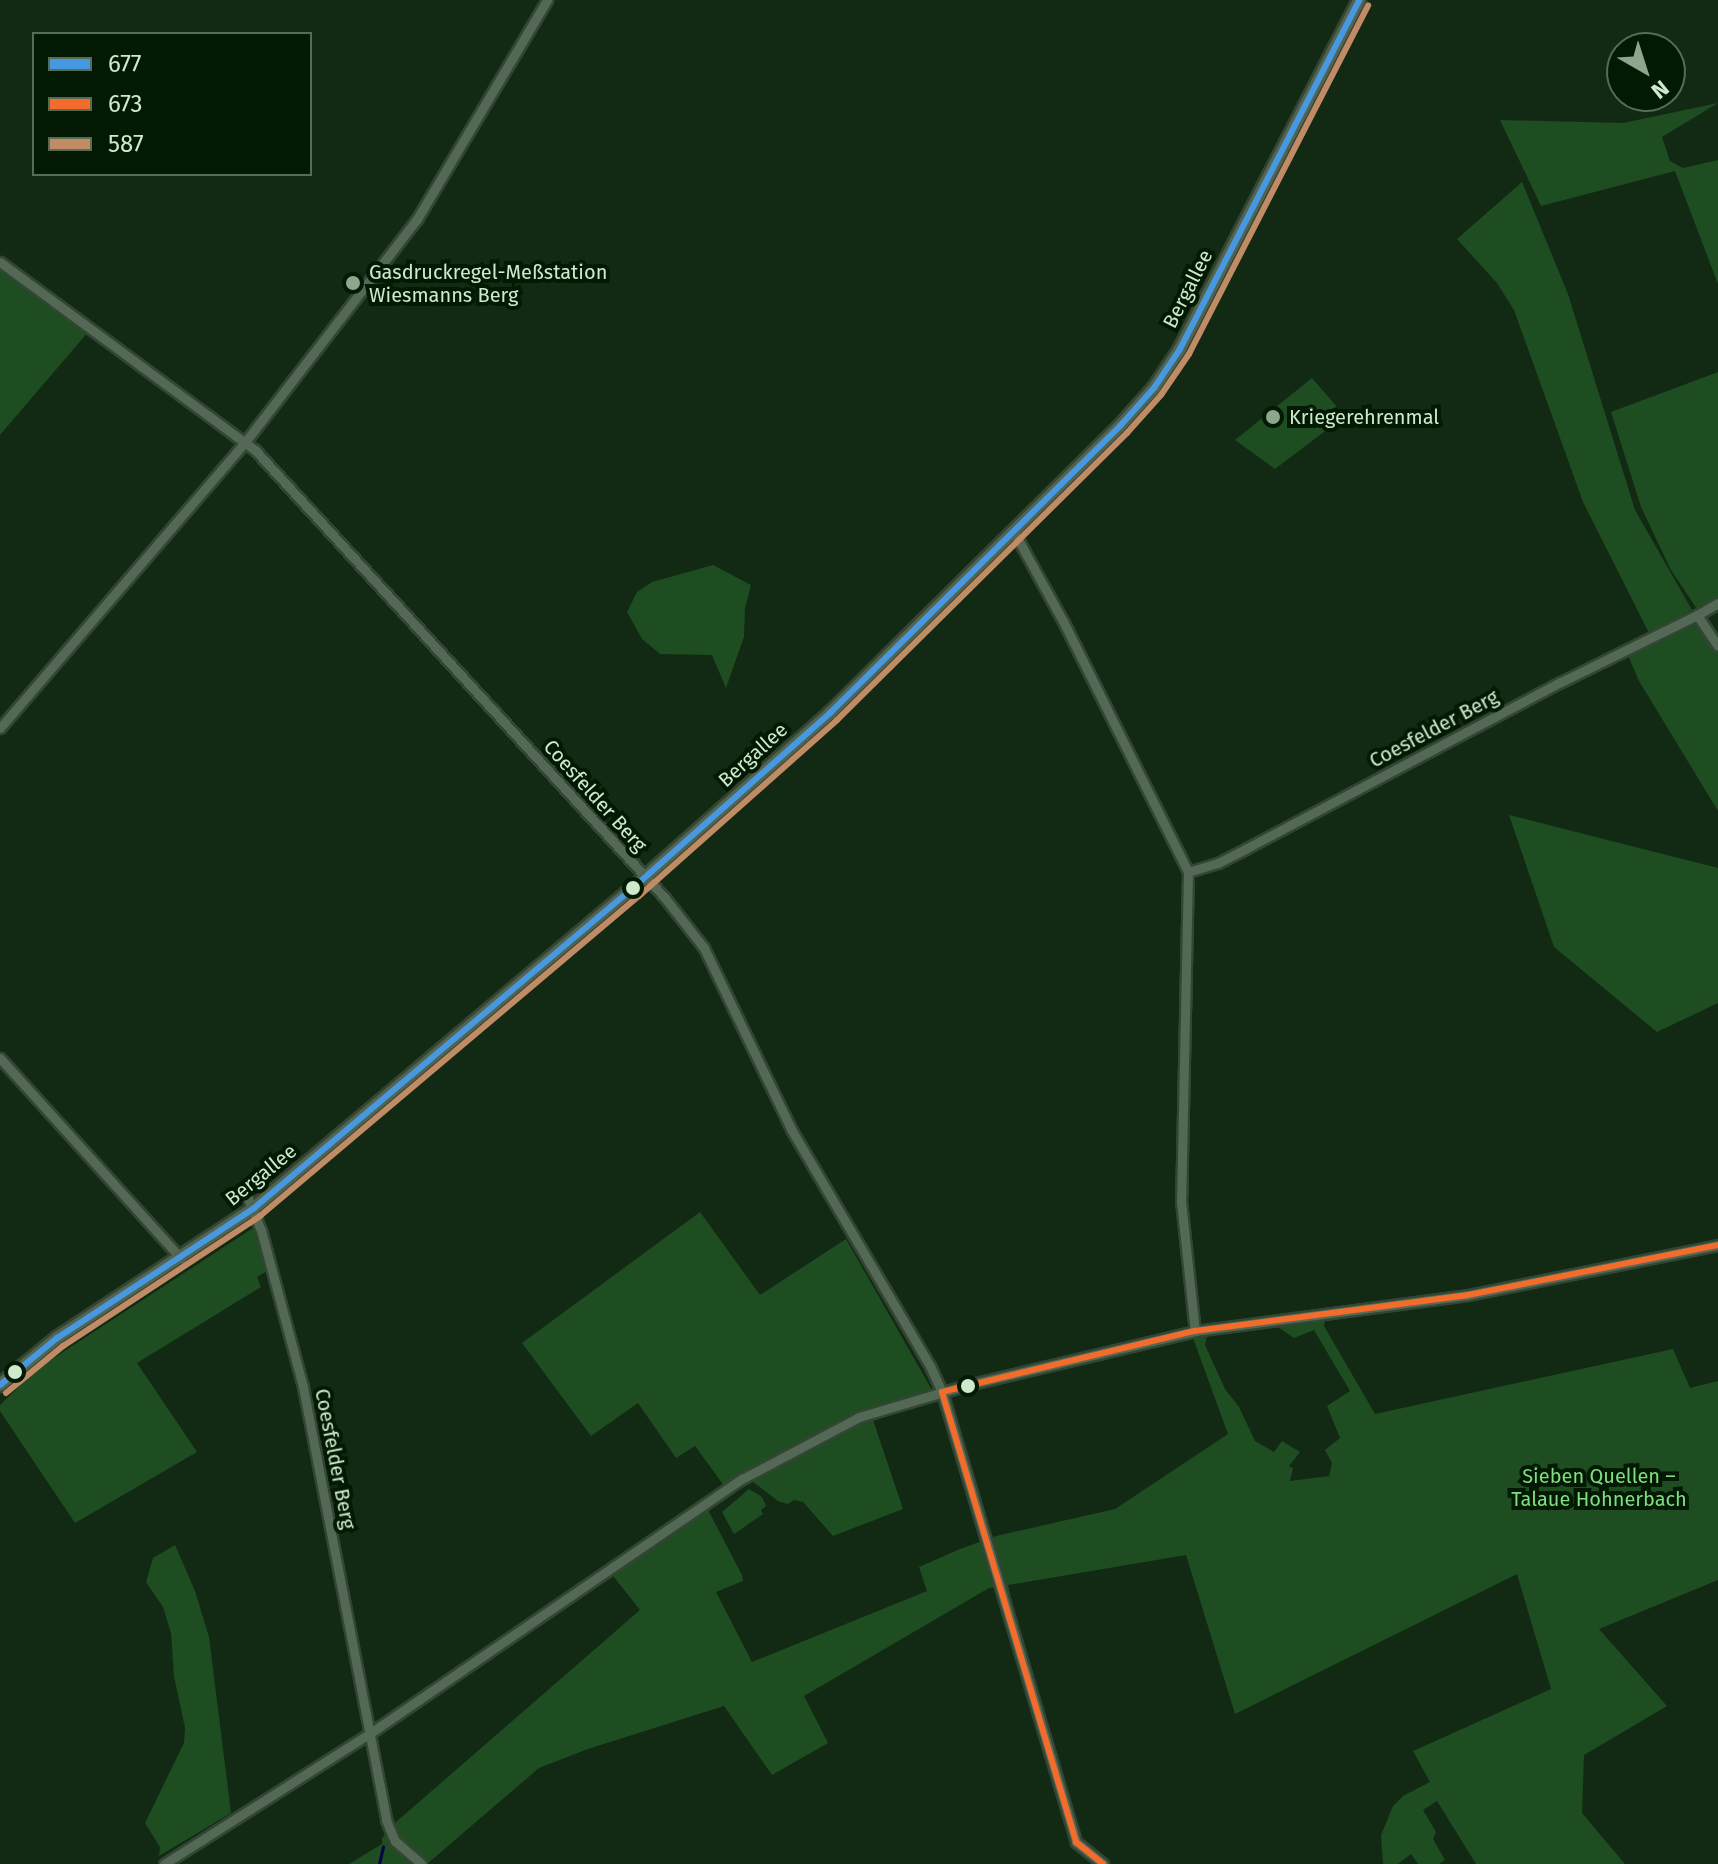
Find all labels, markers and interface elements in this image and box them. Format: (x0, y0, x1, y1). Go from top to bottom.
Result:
legend (32, 32, 312, 176)
north arrow (1606, 32, 1686, 112)
text: 677 (108, 50, 142, 78)
text: N (1646, 74, 1674, 105)
text: 673 (108, 90, 143, 118)
text: 587 (108, 130, 144, 158)
street label: Bergallee (1158, 246, 1218, 332)
place label: Gasdruckregel-Meßstation Wiesmanns Berg (369, 260, 607, 307)
marker: Gasdruckregel-Meßstation Wiesmanns Berg (344, 274, 362, 292)
place label: Kriegerehrenmal (1289, 405, 1439, 429)
marker: Kriegerehrenmal (1264, 408, 1282, 426)
street label: Coesfelder Berg (1365, 685, 1503, 773)
street label: Bergallee (714, 718, 792, 792)
street label: Coesfelder Berg (538, 735, 652, 857)
unlabelled marker (625, 880, 641, 896)
street label: Bergallee (221, 1139, 301, 1211)
unlabelled marker (7, 1364, 23, 1380)
unlabelled marker (960, 1378, 976, 1394)
street label: Coesfelder Berg (310, 1387, 360, 1531)
park label: Sieben Quellen – Talaue Hohnerbach (1511, 1464, 1687, 1511)

